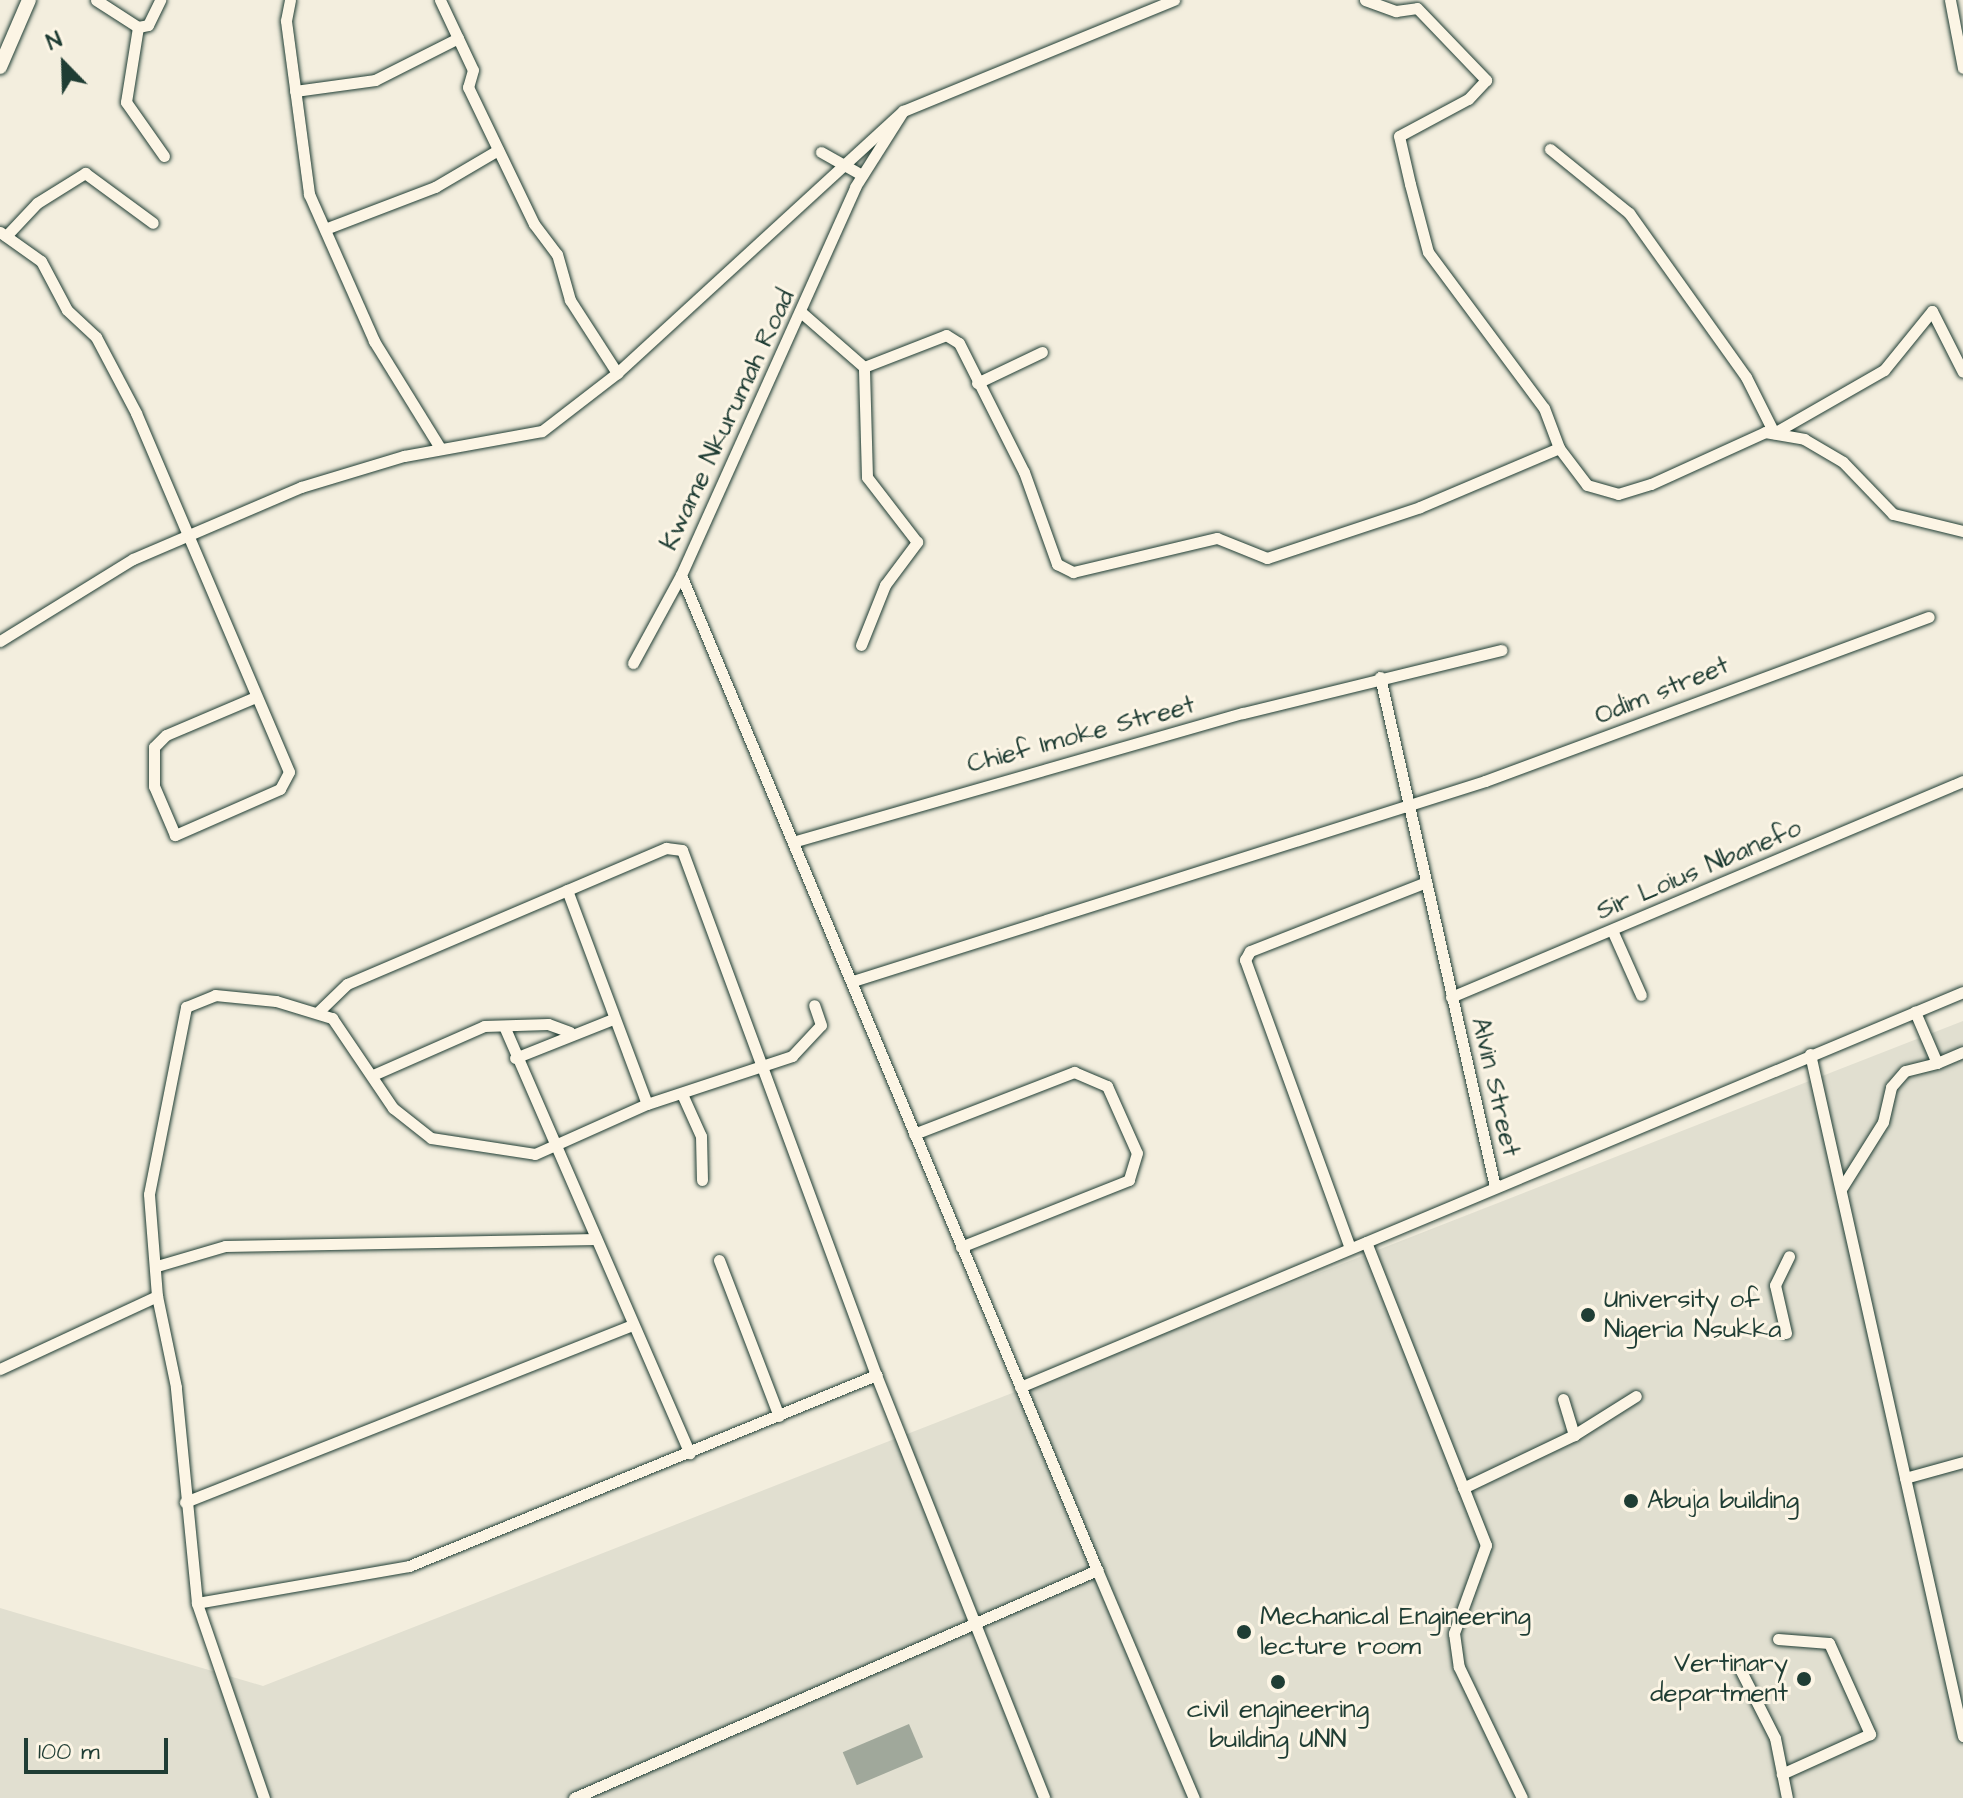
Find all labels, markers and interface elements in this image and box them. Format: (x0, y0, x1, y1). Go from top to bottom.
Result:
north arrow (24, 24, 104, 104)
text: N (42, 24, 67, 58)
street label: Kwame Nkurumah Road (654, 285, 802, 555)
street label: Odim street (1590, 650, 1734, 732)
street label: Chief Imoke Street (964, 690, 1198, 780)
street label: Sir Loius Nbanefo (1592, 813, 1806, 927)
street label: Alvin Street (1464, 1014, 1526, 1160)
place label: University of Nigeria Nsukka (1604, 1284, 1781, 1346)
marker: University of Nigeria Nsukka (1579, 1306, 1597, 1324)
place label: Abuja building (1647, 1485, 1799, 1517)
marker: Abuja building (1622, 1492, 1640, 1510)
place label: Mechanical Engineering lecture room (1260, 1601, 1531, 1662)
marker: Mechanical Engineering lecture room (1235, 1623, 1253, 1641)
place label: Vertinary department (1650, 1648, 1788, 1710)
marker: Vertinary department (1795, 1670, 1813, 1688)
marker: civil engineering building UNN (1269, 1673, 1287, 1691)
place label: civil engineering building UNN (1187, 1694, 1369, 1756)
scale bar (28, 1722, 172, 1772)
text: 100 m (38, 1735, 100, 1769)

